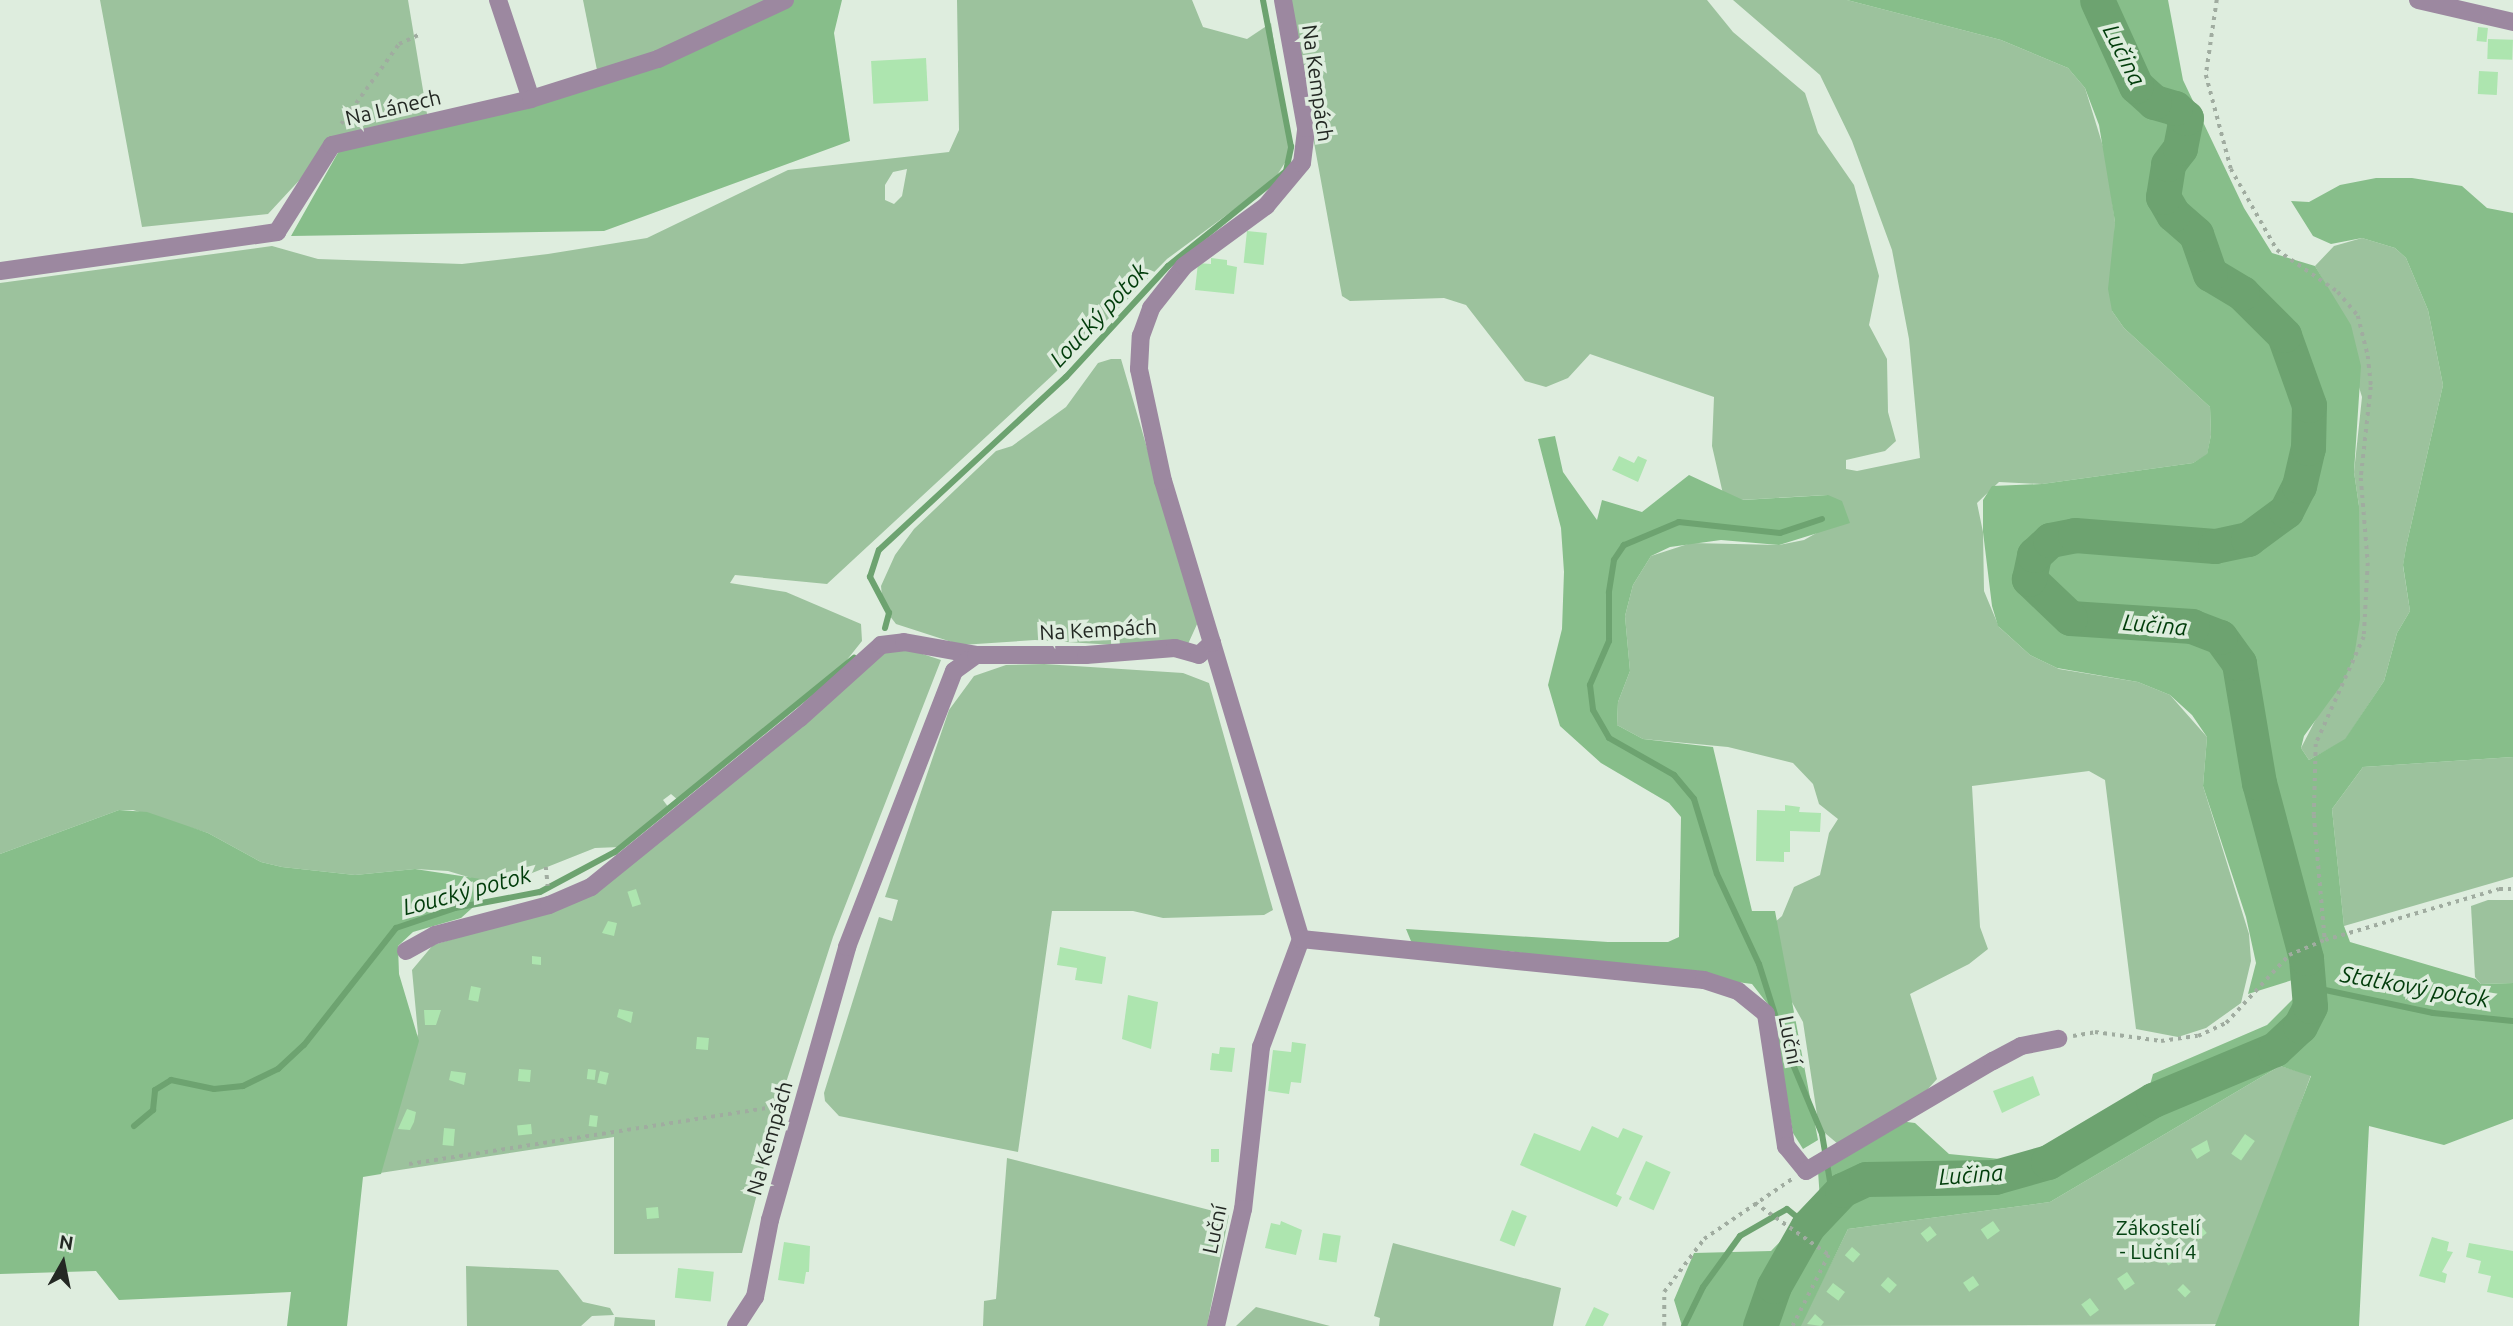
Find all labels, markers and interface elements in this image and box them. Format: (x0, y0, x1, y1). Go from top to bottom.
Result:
water label: Lučina (2097, 20, 2151, 90)
street label: Na Kempách (1297, 23, 1339, 143)
street label: Na Lánech (343, 84, 443, 130)
water label: Loucký potok (1044, 257, 1154, 373)
water label: Lučina (2121, 608, 2189, 642)
street label: Na Kempách (1039, 613, 1157, 645)
water label: Loucký potok (400, 861, 534, 921)
water label: Statkový potok (2338, 960, 2492, 1014)
street label: Luční (1774, 1013, 1808, 1067)
street label: Na Kempách (741, 1078, 797, 1198)
water label: Lučina (1938, 1159, 2004, 1191)
street label: Luční (1197, 1202, 1231, 1256)
park label: Zákostelí - Luční 4 (2116, 1214, 2200, 1264)
north arrow (28, 1228, 98, 1298)
text: N (58, 1230, 75, 1254)

